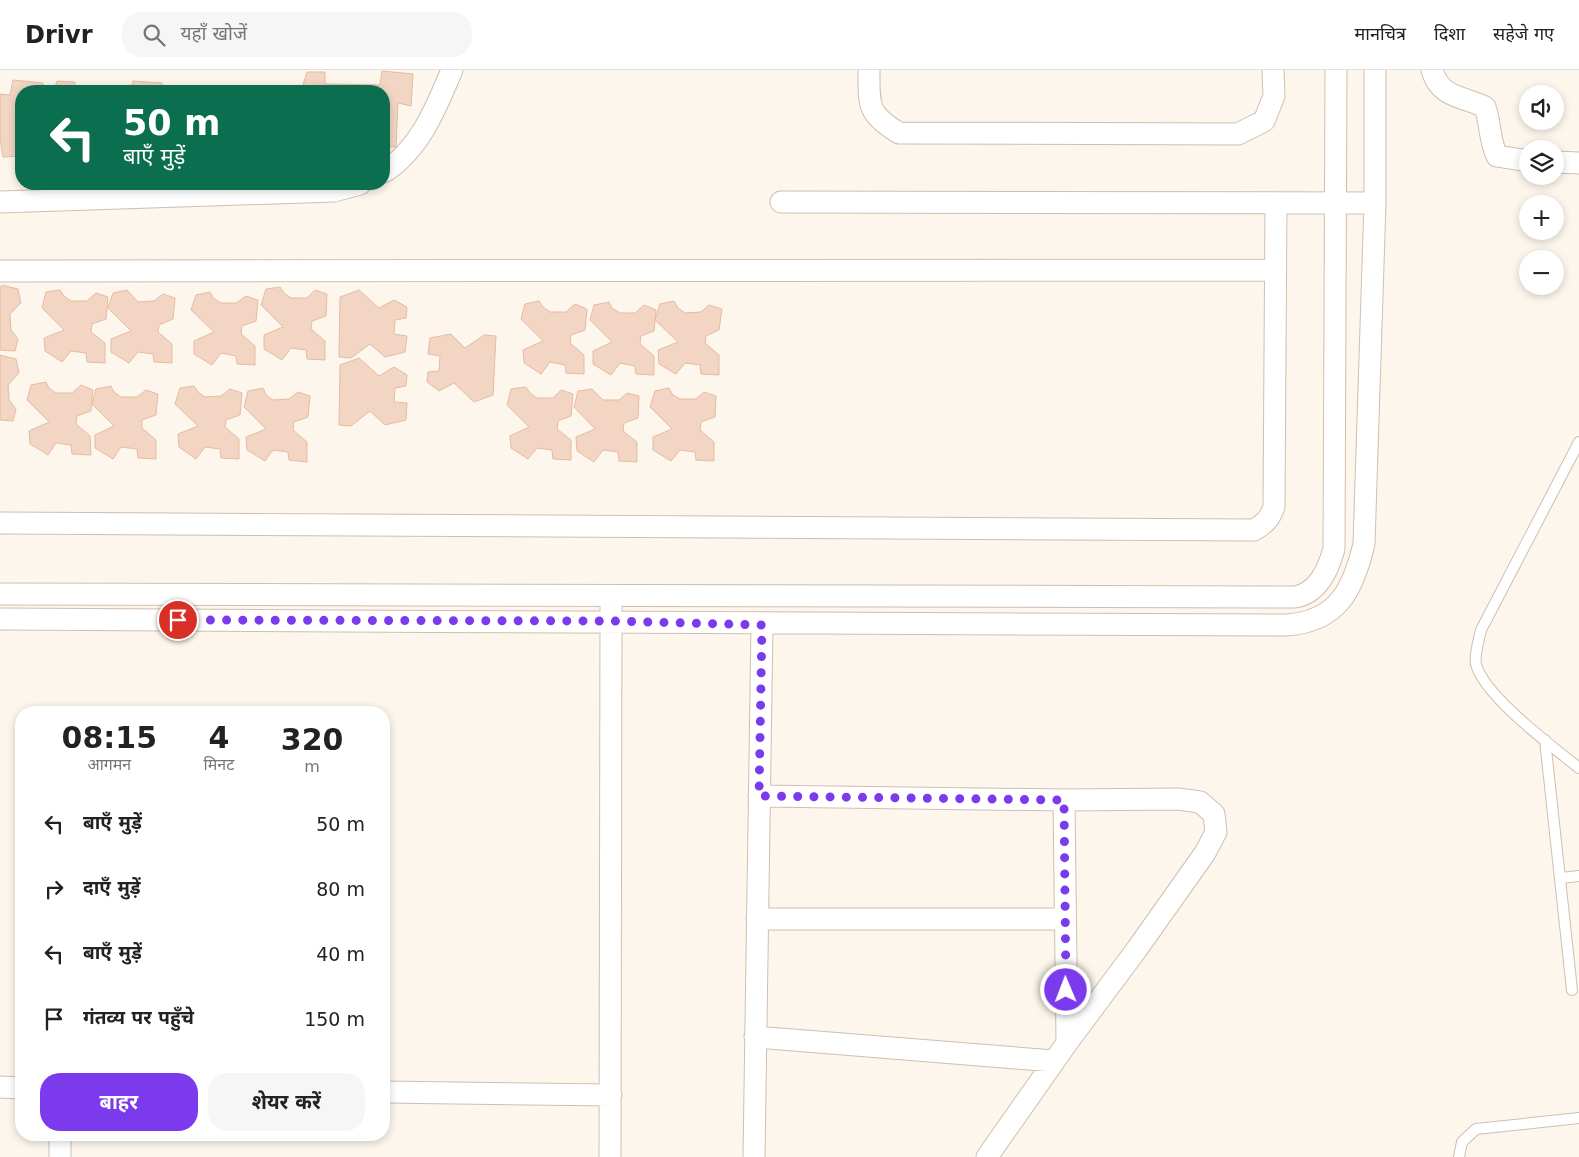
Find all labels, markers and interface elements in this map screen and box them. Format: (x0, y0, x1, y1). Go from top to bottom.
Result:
search box (122, 12, 472, 57)
text: Drivr (25, 21, 92, 49)
icon: search (140, 21, 168, 49)
text: यहाँ खोजें (180, 22, 247, 44)
text: मानचित्र (1355, 23, 1406, 44)
text: दिशा (1434, 23, 1465, 44)
text: सहेजे गए (1493, 23, 1554, 44)
map controls (1519, 85, 1564, 295)
button: sound (1519, 85, 1564, 130)
text: 50 m (123, 103, 220, 143)
icon: left (40, 105, 105, 170)
button: layers (1519, 140, 1564, 185)
text: बाएँ मुड़ें (123, 144, 185, 169)
button: + (1519, 195, 1564, 240)
button: − (1519, 250, 1564, 295)
pin (157, 599, 199, 641)
icon: arrive (164, 606, 192, 634)
text: 08:15 (62, 720, 157, 755)
text: 4 (208, 720, 229, 755)
text: 320 (281, 722, 343, 757)
text: आगमन (87, 755, 131, 774)
text: मिनट (204, 755, 234, 774)
text: m (304, 757, 320, 776)
icon: left (40, 810, 68, 838)
text: बाएँ मुड़ें (83, 811, 142, 833)
text: 50 m (316, 813, 365, 835)
icon: right (40, 875, 68, 903)
text: दाएँ मुड़ें (83, 876, 141, 898)
text: 80 m (316, 878, 365, 900)
icon: left (40, 940, 68, 968)
text: बाएँ मुड़ें (83, 941, 142, 963)
text: 40 m (316, 943, 365, 965)
position arrow (1039, 963, 1091, 1015)
icon: arrive (40, 1005, 68, 1033)
text: गंतव्य पर पहुँचे (83, 1006, 194, 1028)
text: 150 m (304, 1008, 365, 1030)
button: बाहर (40, 1073, 198, 1131)
button: शेयर करें (208, 1073, 365, 1131)

